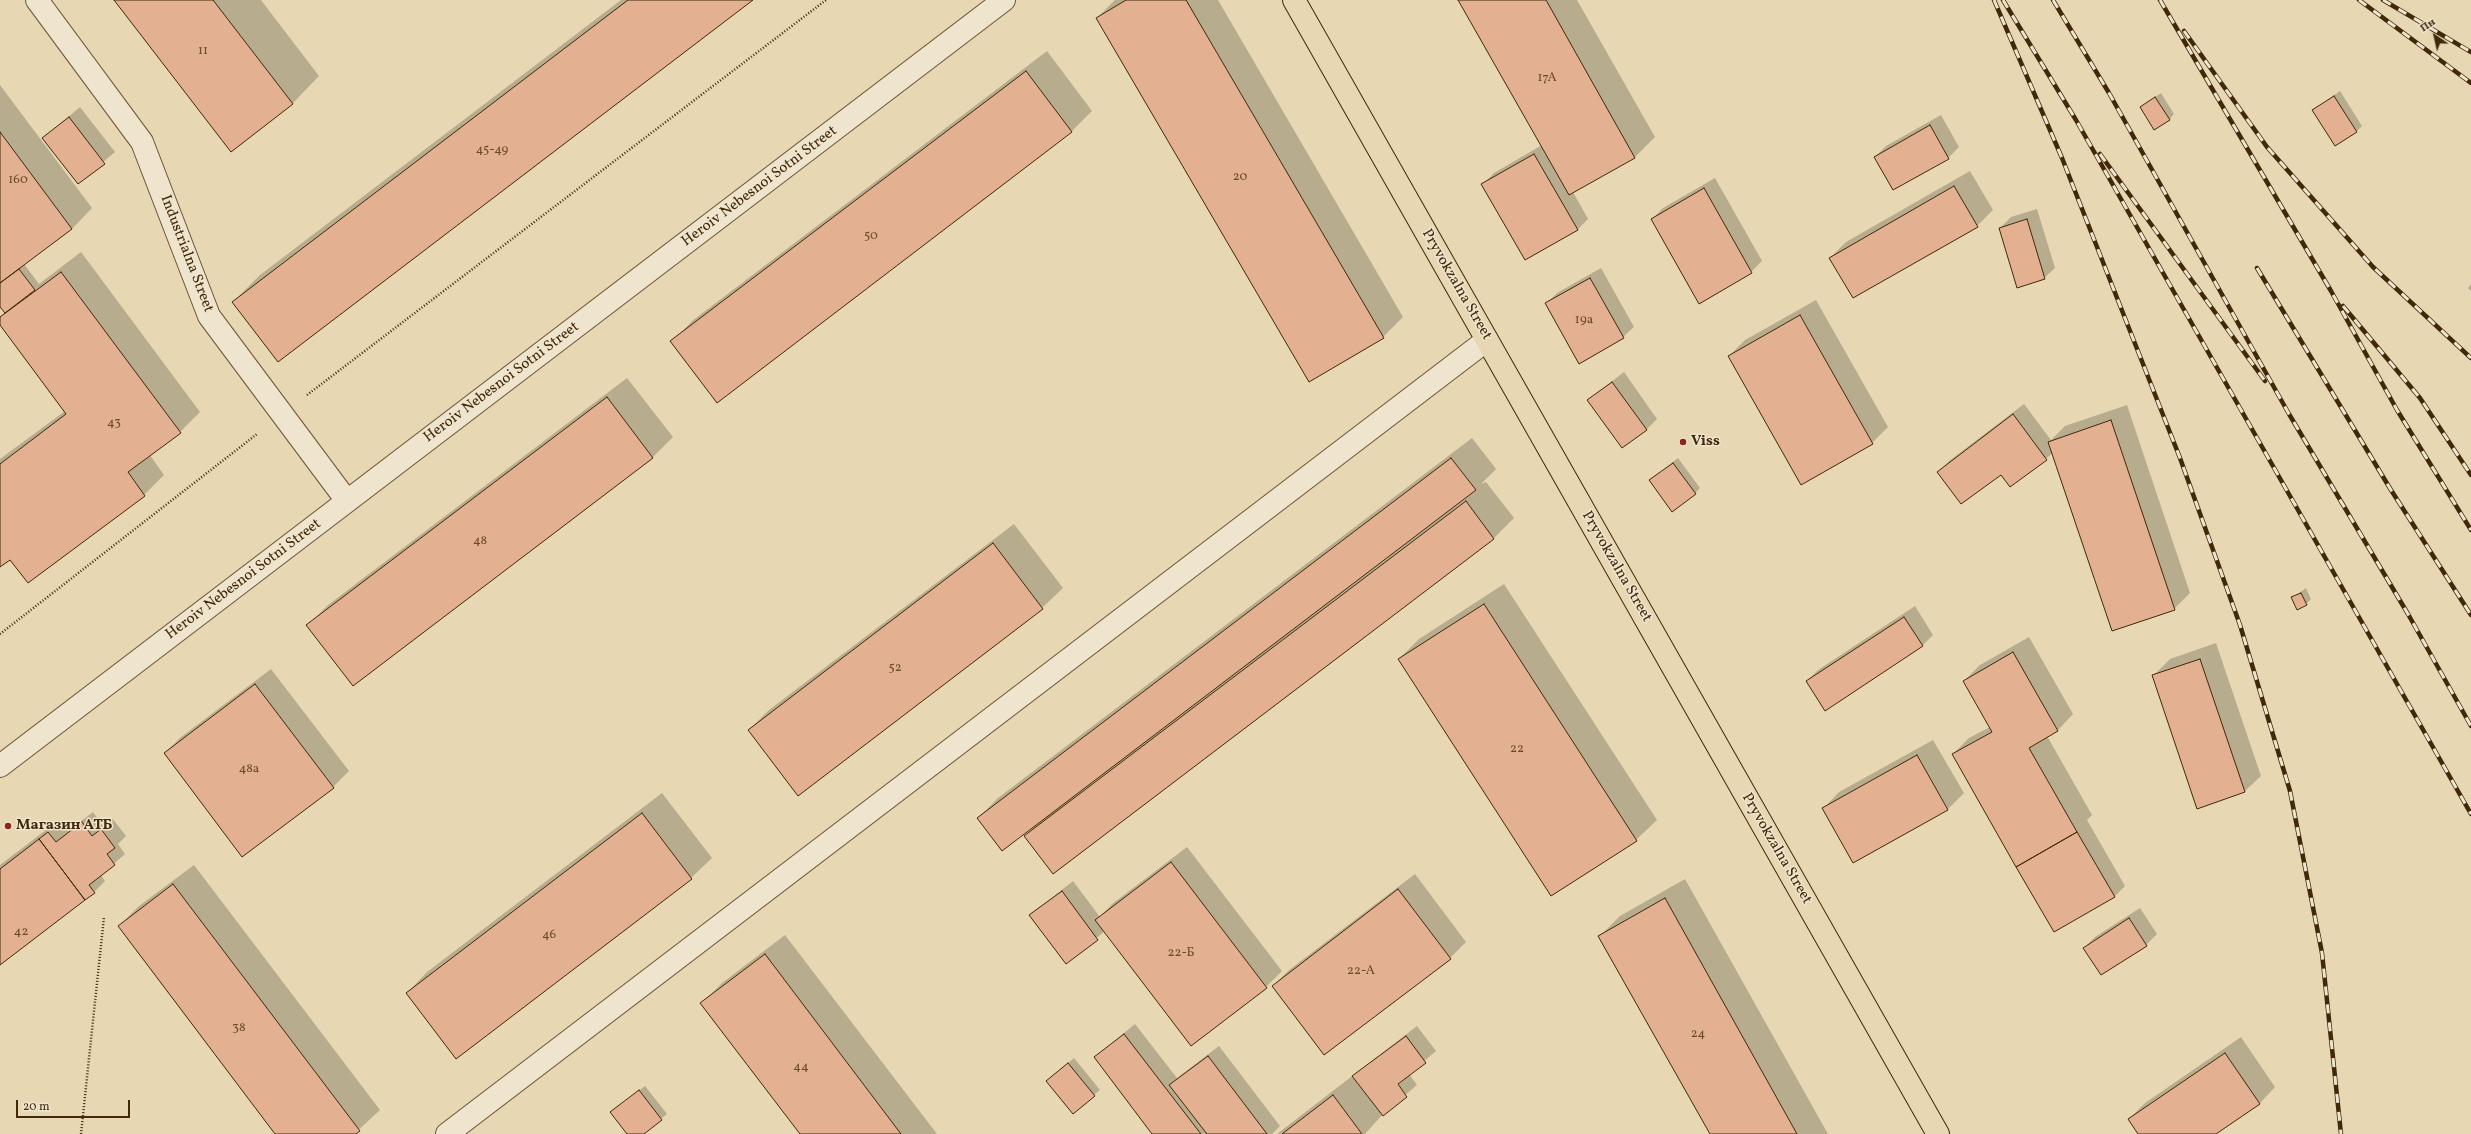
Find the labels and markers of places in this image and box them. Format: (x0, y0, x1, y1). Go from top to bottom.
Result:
place label: Viss (1691, 433, 1720, 451)
marker: Viss (1678, 437, 1688, 447)
place label: Магазин АТБ (16, 817, 113, 835)
marker: Магазин АТБ (3, 821, 13, 831)

